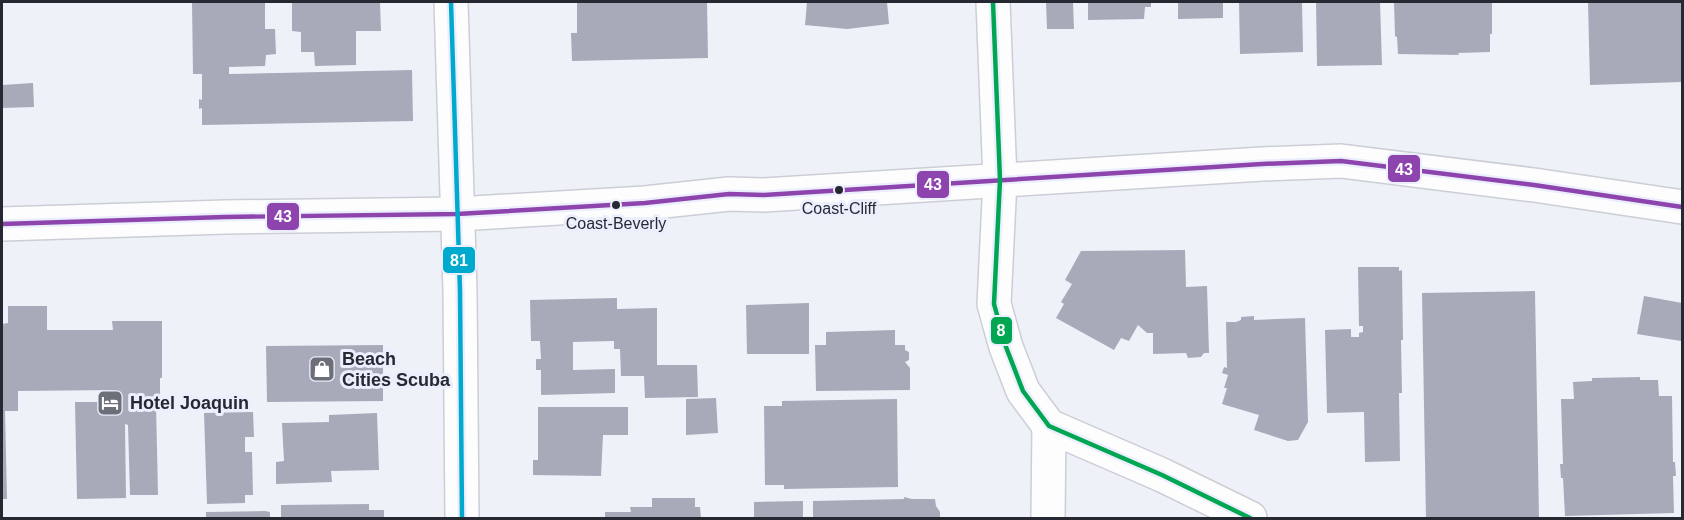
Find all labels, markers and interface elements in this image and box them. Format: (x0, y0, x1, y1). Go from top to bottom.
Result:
line badge: 43 (1387, 154, 1421, 183)
text: 43 (1395, 161, 1413, 178)
line badge: 43 (916, 170, 950, 199)
text: 43 (924, 176, 942, 193)
marker: Coast-Cliff (833, 184, 845, 196)
marker: Coast-Beverly (610, 199, 622, 211)
place label: Coast-Cliff (802, 200, 877, 217)
line badge: 43 (266, 202, 300, 231)
text: 43 (274, 208, 292, 225)
place label: Coast-Beverly (566, 215, 666, 232)
line badge: 81 (442, 246, 476, 274)
text: 81 (450, 252, 468, 269)
line badge: 8 (990, 316, 1013, 345)
text: 8 (997, 322, 1006, 339)
place label: Beach Cities Scuba (342, 349, 451, 390)
shop icon: Beach Cities Scuba (307, 354, 337, 384)
hotel icon: Hotel Joaquin (95, 388, 125, 418)
place label: Hotel Joaquin (130, 393, 249, 413)

